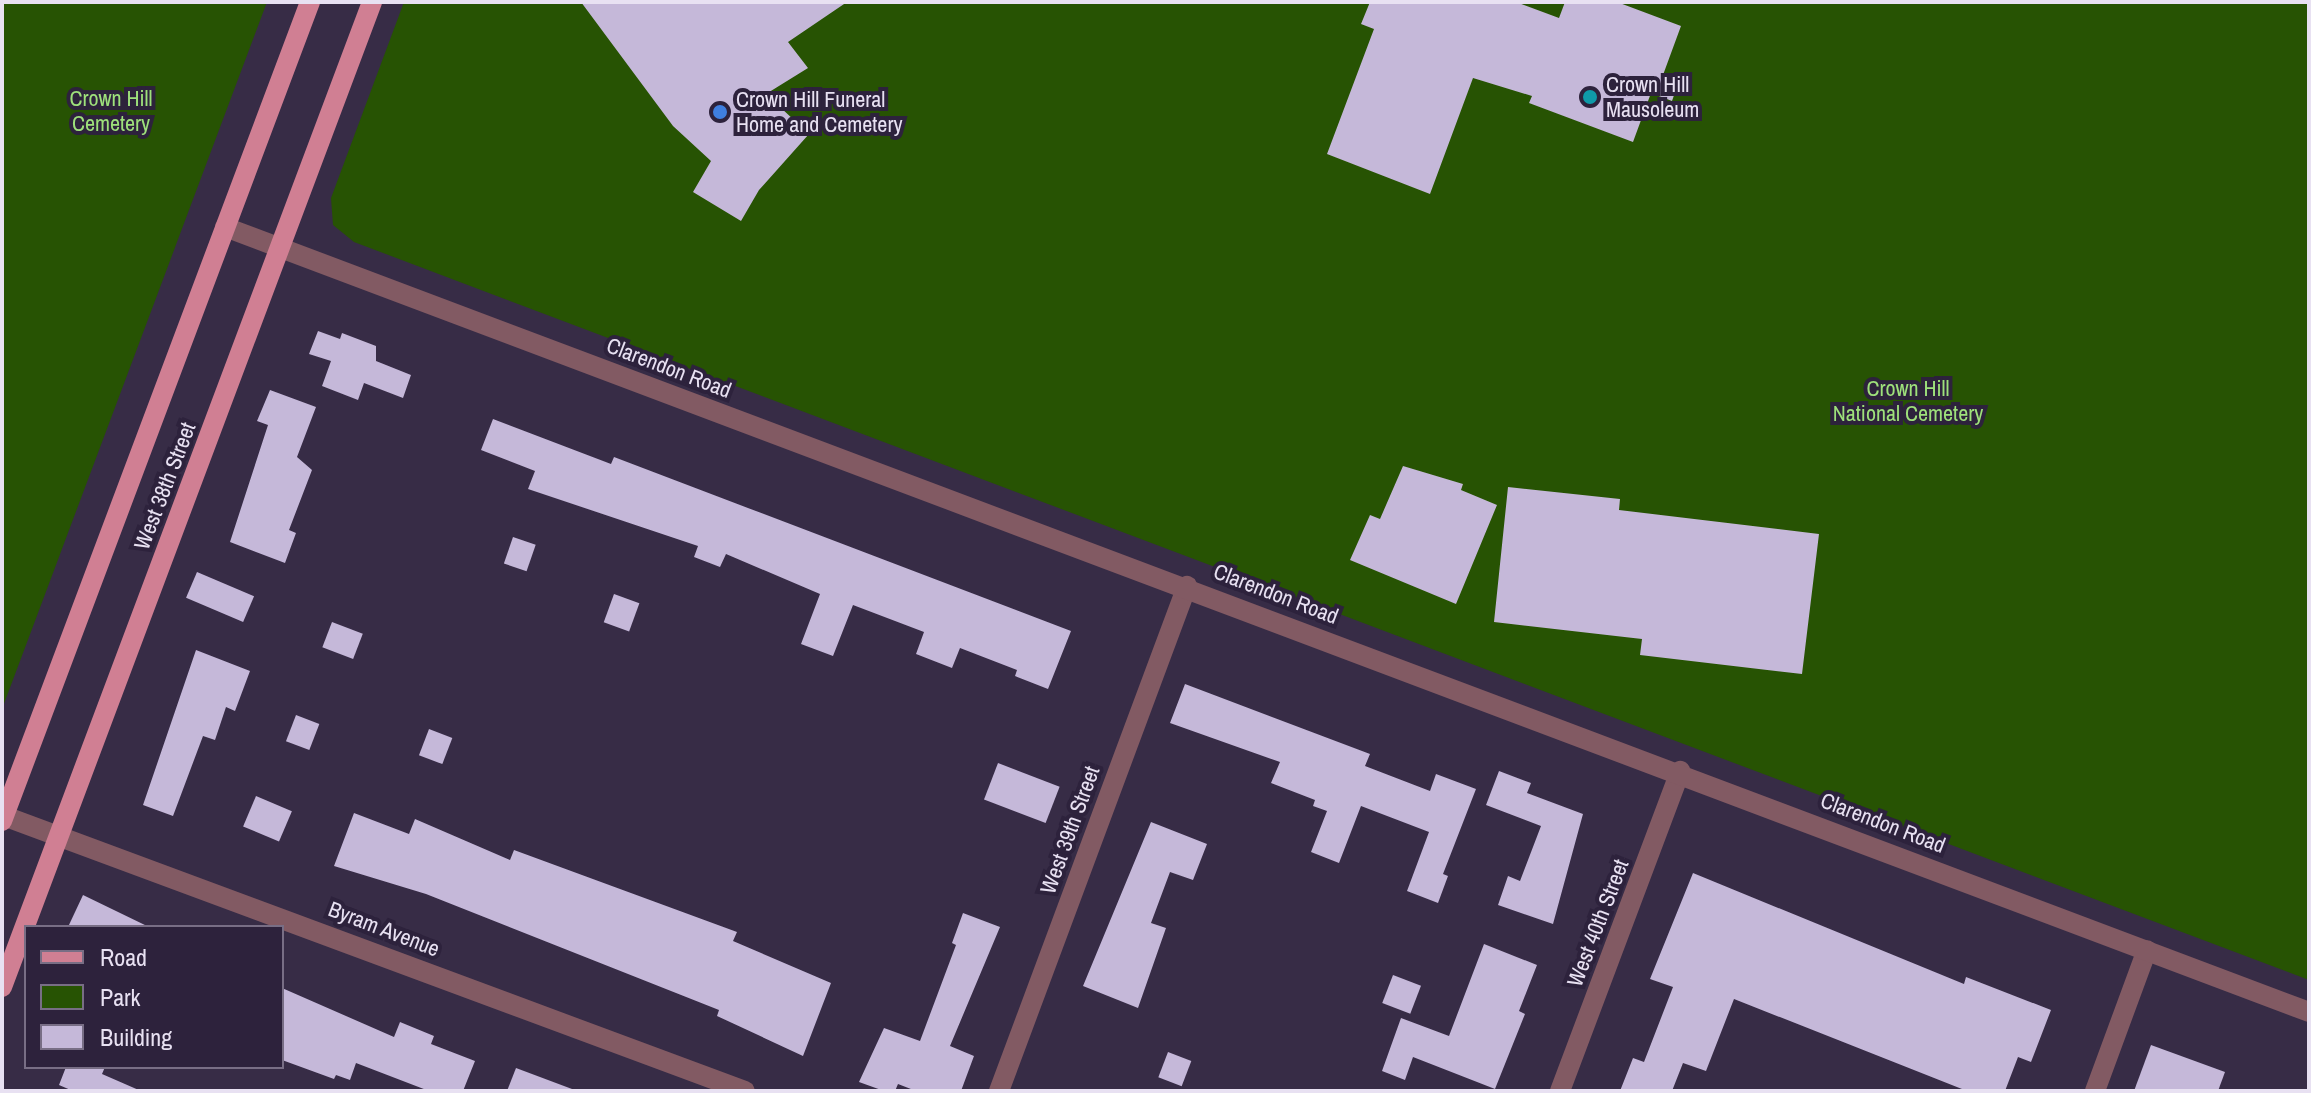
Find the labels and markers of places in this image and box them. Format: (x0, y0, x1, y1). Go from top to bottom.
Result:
place label: Crown Hill Mausoleum (1606, 71, 1699, 122)
place label: Crown Hill Funeral Home and Cemetery (736, 86, 902, 138)
marker: Crown Hill Mausoleum (1581, 88, 1599, 106)
marker: Crown Hill Funeral Home and Cemetery (711, 103, 729, 121)

